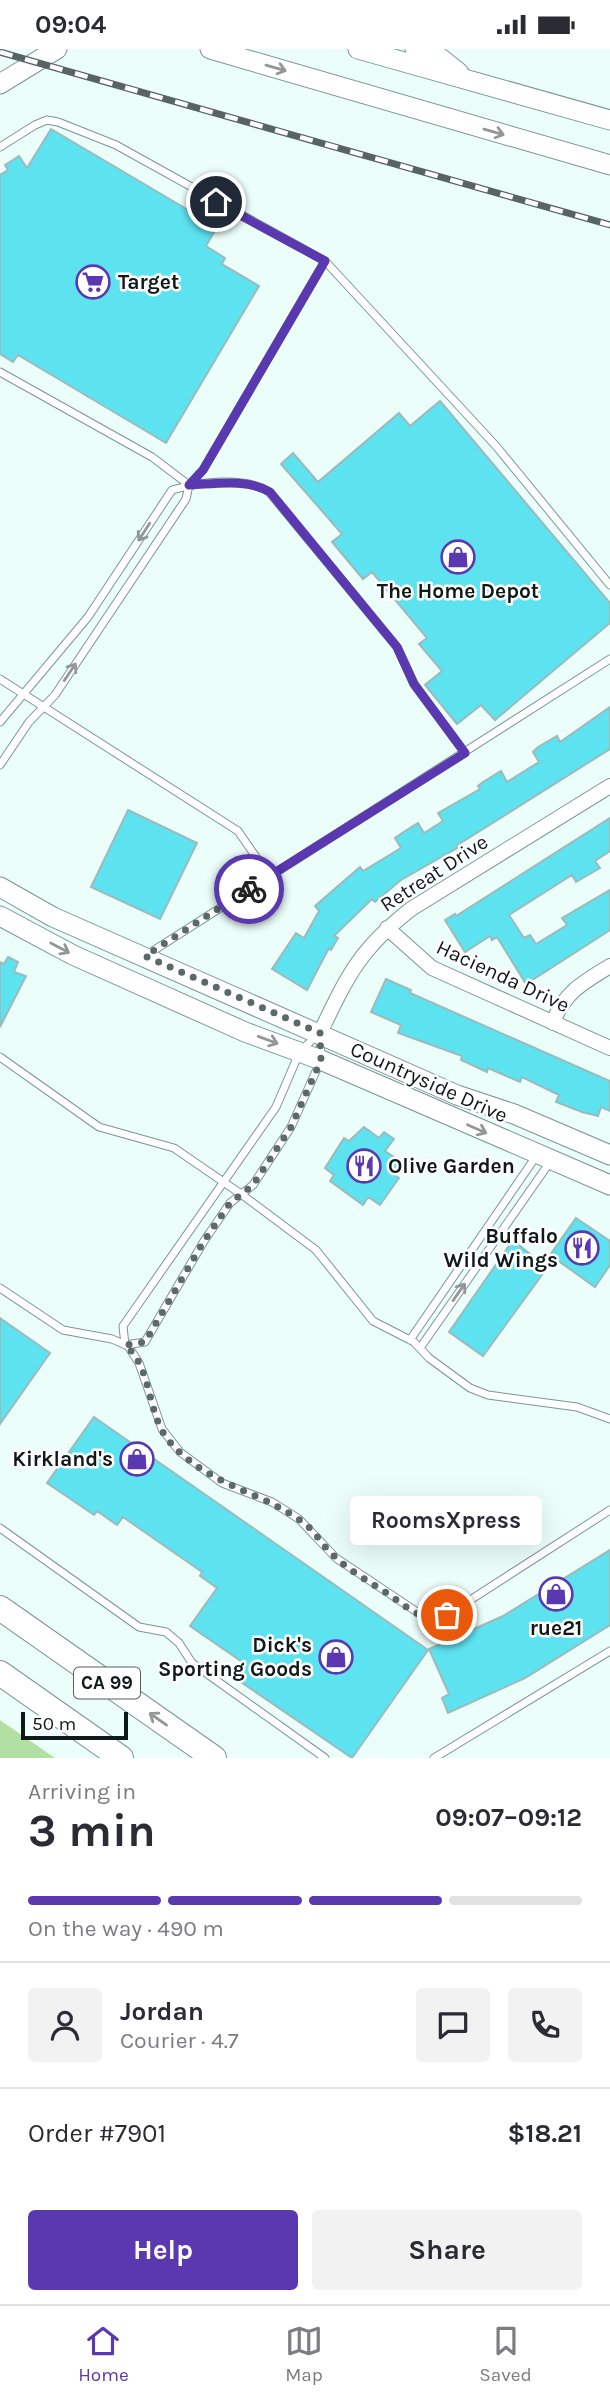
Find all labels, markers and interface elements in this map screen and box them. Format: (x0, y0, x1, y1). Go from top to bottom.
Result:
text: 09:04 (35, 9, 106, 40)
one-way arrow (264, 63, 286, 76)
one-way arrow (483, 127, 505, 140)
pin (186, 172, 246, 232)
icon: home (197, 183, 235, 221)
supermarket icon: Target (74, 263, 112, 301)
place label: Target (118, 270, 179, 294)
one-way arrow (137, 521, 151, 541)
shop icon: The Home Depot (439, 538, 477, 576)
place label: The Home Depot (377, 579, 539, 603)
one-way arrow (63, 663, 77, 682)
street label: Retreat Drive (376, 829, 492, 917)
courier (214, 854, 284, 924)
icon: bike (230, 870, 268, 908)
street label: Hacienda Drive (433, 935, 573, 1017)
one-way arrow (49, 942, 70, 956)
one-way arrow (257, 1035, 279, 1047)
street label: Countryside Drive (347, 1037, 511, 1127)
one-way arrow (466, 1123, 488, 1136)
restaurant icon: Olive Garden (345, 1147, 383, 1185)
place label: Olive Garden (388, 1154, 515, 1178)
place label: Buffalo Wild Wings (443, 1224, 558, 1272)
restaurant icon: Buffalo Wild Wings (563, 1229, 601, 1267)
one-way arrow (452, 1283, 466, 1302)
shop icon: Kirkland's (118, 1440, 156, 1478)
place label: Kirkland's (12, 1447, 113, 1471)
callout: RoomsXpress (351, 1496, 543, 1545)
text: RoomsXpress (371, 1507, 521, 1534)
shop icon: rue21 (537, 1575, 575, 1613)
pin (417, 1585, 477, 1645)
icon: bag (428, 1596, 466, 1634)
place label: rue21 (530, 1616, 582, 1640)
place label: Dick's Sporting Goods (158, 1633, 312, 1681)
shop icon: Dick's Sporting Goods (317, 1638, 355, 1676)
road number: CA 99 (74, 1667, 140, 1699)
scale bar (21, 1709, 128, 1741)
one-way arrow (149, 1712, 168, 1726)
text: 50 m (32, 1713, 76, 1735)
text: Arriving in (28, 1778, 136, 1805)
text: 09:07–09:12 (435, 1802, 582, 1833)
text: 3 min (28, 1804, 156, 1858)
text: On the way · 490 m (28, 1915, 224, 1942)
button: person (28, 1988, 102, 2062)
button: chat (416, 1988, 490, 2062)
button: phone (508, 1988, 582, 2062)
text: Jordan (120, 1996, 204, 2027)
text: Courier · 4.7 (120, 2027, 239, 2054)
text: Order #7901 (28, 2118, 166, 2149)
text: $18.21 (507, 2118, 582, 2149)
button: Help (28, 2210, 298, 2290)
button: Share (312, 2210, 582, 2290)
tab: Home (78, 2322, 129, 2386)
tab: Map (285, 2322, 323, 2386)
tab: Saved (479, 2322, 532, 2386)

